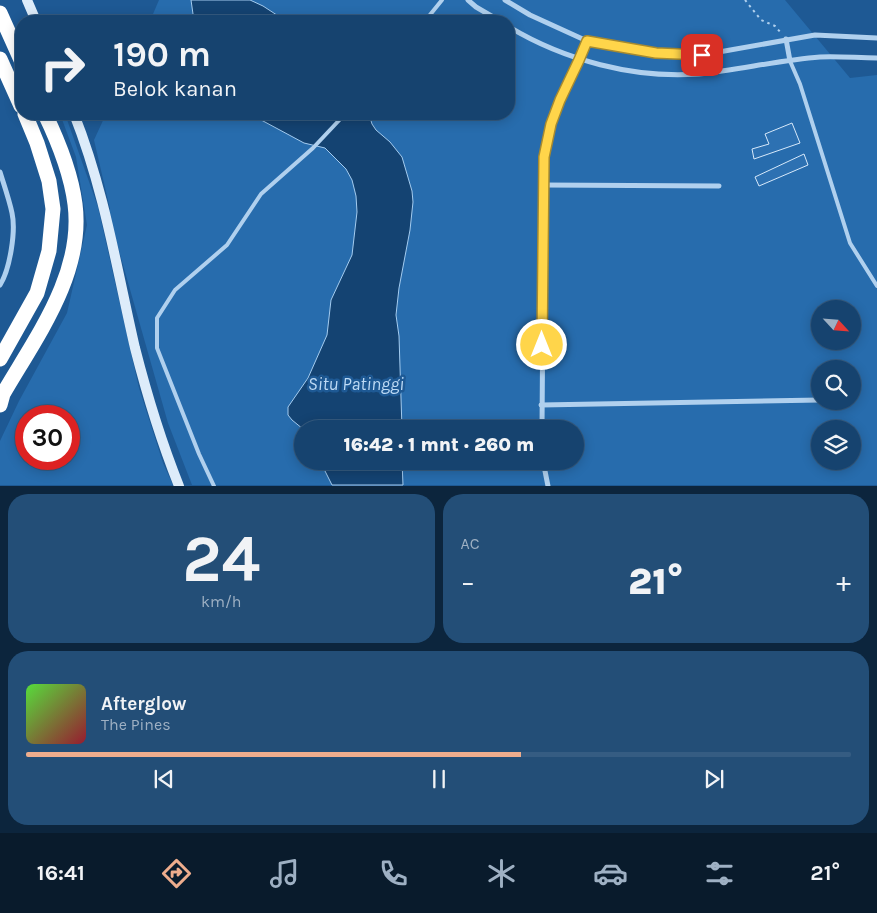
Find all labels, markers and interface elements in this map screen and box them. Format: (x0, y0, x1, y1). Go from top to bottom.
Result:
text: 190 m (113, 34, 211, 75)
pin (681, 34, 723, 76)
icon: right (30, 35, 95, 100)
icon: arrive (688, 41, 716, 69)
text: Belok kanan (113, 76, 237, 102)
north arrow (811, 300, 861, 350)
map controls (811, 300, 861, 470)
position arrow (515, 318, 567, 370)
button: search (811, 360, 861, 410)
water label: Situ Patinggi (308, 373, 404, 395)
speed limit sign: 30 (15, 405, 80, 470)
button: layers (811, 420, 861, 470)
text: 16:42 · 1 mnt · 260 m (344, 434, 534, 456)
text: 24 (182, 521, 260, 597)
text: AC (461, 534, 480, 553)
text: 21° (628, 559, 683, 604)
text: − (461, 565, 475, 598)
text: + (836, 565, 851, 598)
text: km/h (201, 592, 242, 611)
text: Afterglow (101, 693, 187, 715)
text: The Pines (101, 715, 171, 734)
icon: previous (150, 765, 178, 793)
icon: pause (425, 765, 453, 793)
icon: next (700, 765, 728, 793)
icon: directions (159, 856, 194, 891)
icon: music (267, 856, 302, 891)
icon: phone (376, 856, 411, 891)
icon: climate (484, 856, 519, 891)
icon: car (593, 856, 628, 891)
icon: filters (702, 856, 737, 891)
text: 16:41 (37, 860, 85, 886)
text: 21° (810, 860, 840, 886)

